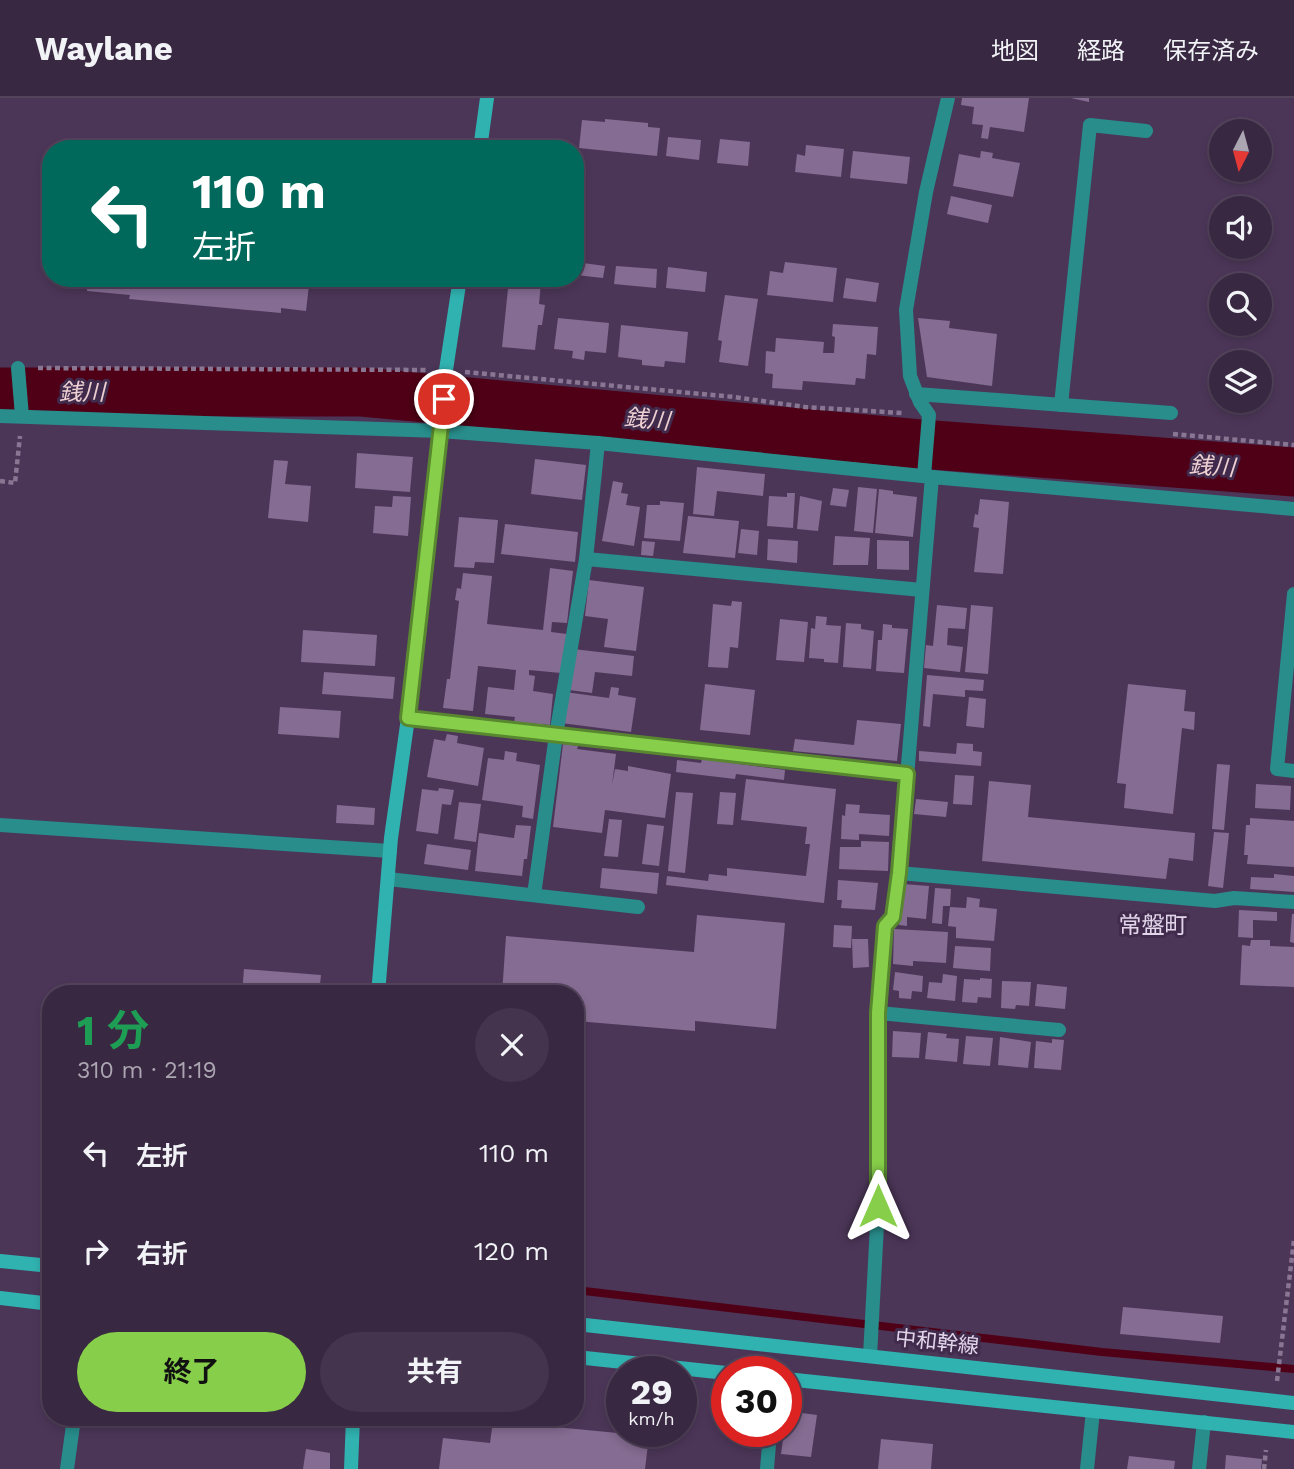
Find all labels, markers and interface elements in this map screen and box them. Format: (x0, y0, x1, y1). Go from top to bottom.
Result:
text: Waylane (35, 29, 173, 68)
text: 地図 (991, 37, 1039, 65)
text: 経路 (1077, 37, 1125, 65)
text: 保存済み (1163, 37, 1259, 65)
north arrow (1209, 119, 1272, 182)
map controls (1209, 119, 1272, 413)
text: 110 m (192, 162, 326, 220)
icon: left (77, 168, 168, 259)
button: sound (1209, 196, 1272, 259)
text: 左折 (192, 228, 256, 266)
button: search (1209, 273, 1272, 336)
button: layers (1209, 350, 1272, 413)
pin (414, 369, 474, 429)
water label: 銭川 (59, 379, 108, 406)
icon: arrive (425, 380, 463, 418)
water label: 銭川 (623, 404, 674, 435)
water label: 銭川 (1188, 451, 1239, 482)
district label: 常盤町 (1119, 912, 1188, 939)
text: 1 分 (77, 1006, 149, 1055)
button: close (475, 1008, 549, 1082)
text: 310 m · 21:19 (77, 1057, 217, 1084)
icon: left (77, 1134, 115, 1172)
text: 110 m (479, 1138, 549, 1168)
text: 左折 (136, 1141, 188, 1171)
position arrow (841, 1169, 915, 1243)
icon: right (77, 1232, 115, 1270)
text: 120 m (474, 1236, 549, 1266)
text: 右折 (136, 1239, 188, 1269)
street label: 中和幹線 (894, 1325, 980, 1358)
button: 終了 (77, 1332, 306, 1412)
button: 共有 (320, 1332, 549, 1412)
speed limit sign: 30 (711, 1356, 802, 1447)
text: 29 (630, 1371, 673, 1413)
text: km/h (628, 1408, 675, 1429)

